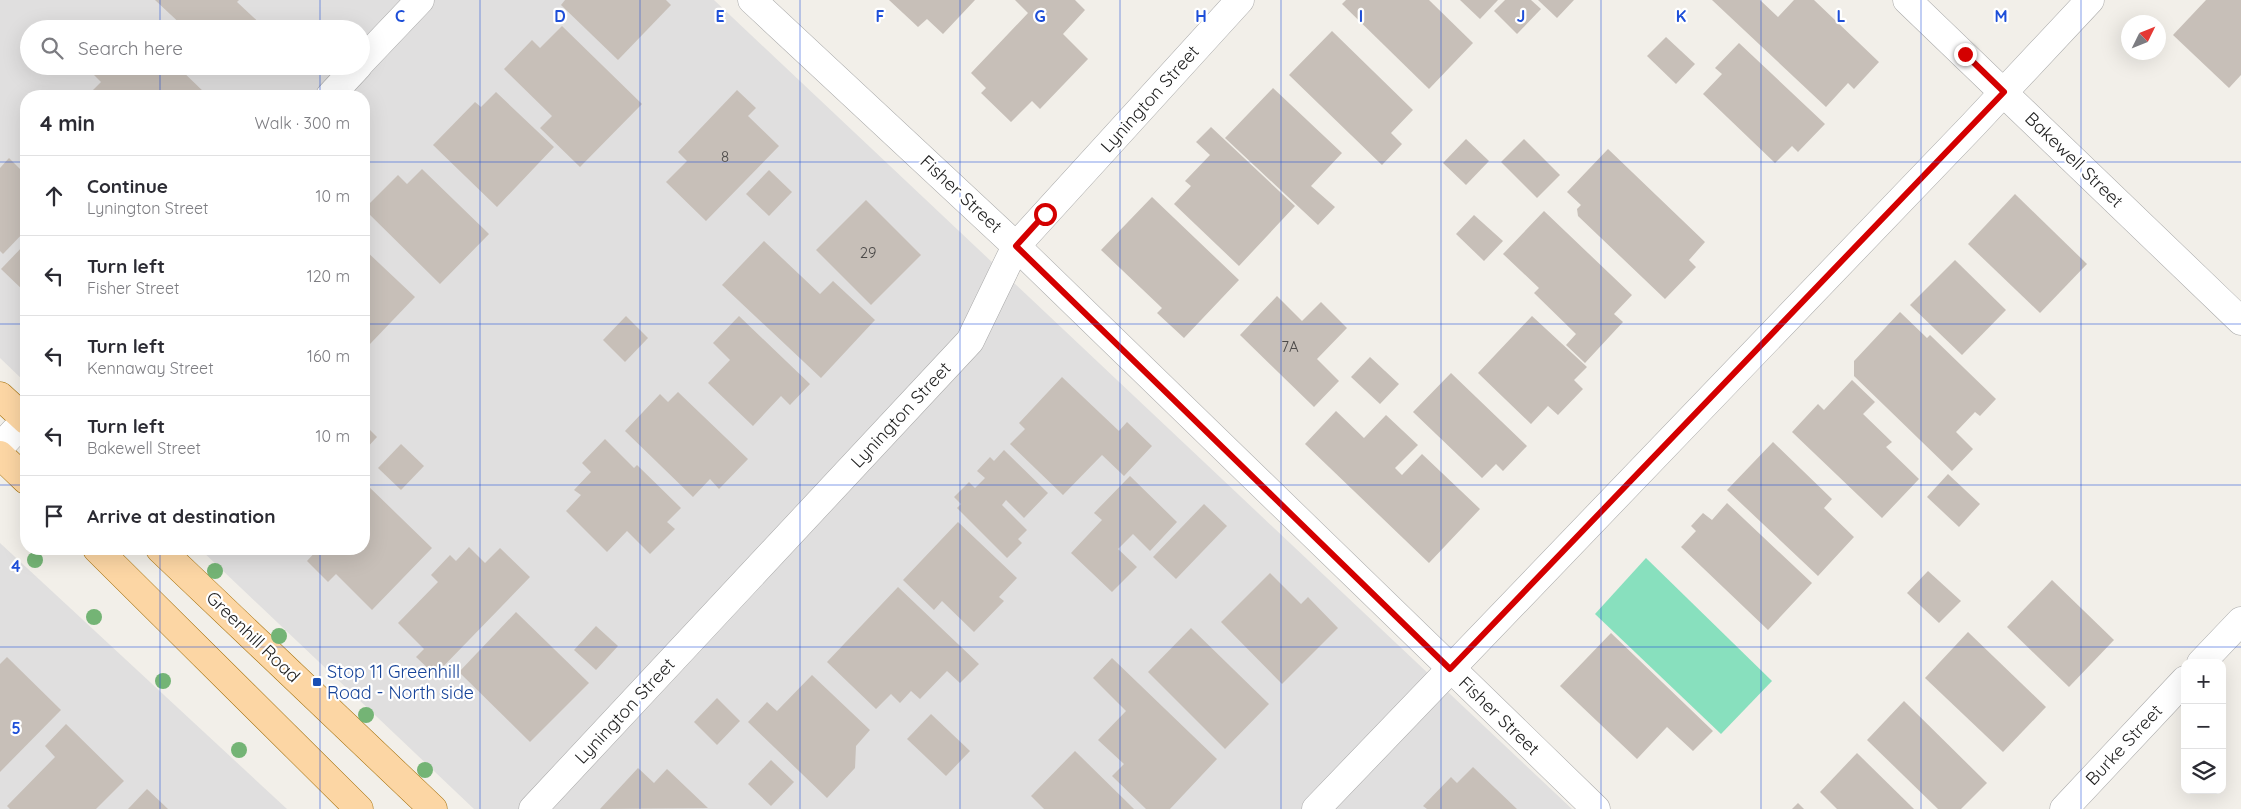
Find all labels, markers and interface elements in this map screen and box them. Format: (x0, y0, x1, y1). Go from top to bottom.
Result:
text: C (395, 6, 405, 26)
text: D (554, 6, 566, 26)
text: E (715, 6, 725, 26)
text: F (876, 6, 885, 26)
text: G (1034, 6, 1046, 26)
text: H (1195, 6, 1207, 26)
text: I (1359, 6, 1363, 26)
text: J (1517, 6, 1525, 26)
text: K (1676, 6, 1686, 26)
text: L (1837, 6, 1846, 26)
text: M (1994, 6, 2008, 26)
north arrow (2121, 15, 2166, 60)
search box (20, 20, 370, 75)
icon: search (38, 34, 66, 62)
text: Search here (78, 36, 183, 60)
street label: Lynington Street (1095, 40, 1204, 157)
route end (1954, 43, 1977, 66)
street label: Bakewell Street (2020, 107, 2128, 212)
text: 4 min (40, 110, 95, 136)
text: Walk · 300 m (255, 113, 350, 133)
house number: 8 (721, 147, 729, 166)
street label: Fisher Street (915, 150, 1007, 237)
text: Continue (87, 174, 168, 198)
icon: ahead (40, 182, 68, 210)
text: 10 m (316, 186, 350, 206)
text: Lynington Street (87, 198, 209, 218)
route start (1034, 203, 1057, 226)
house number: 29 (860, 243, 876, 262)
text: Turn left (87, 254, 165, 278)
icon: left (40, 262, 68, 290)
text: 120 m (307, 266, 350, 286)
text: Fisher Street (87, 278, 179, 298)
text: Turn left (87, 334, 165, 358)
house number: 7A (1281, 337, 1299, 356)
icon: left (40, 342, 68, 370)
text: 160 m (307, 346, 350, 366)
street label: Lynington Street (846, 357, 956, 472)
text: Kennaway Street (87, 358, 214, 378)
text: Turn left (87, 414, 165, 438)
icon: left (40, 422, 68, 450)
text: 10 m (316, 426, 350, 446)
text: Bakewell Street (87, 438, 201, 458)
icon: arrive (40, 502, 68, 530)
text: Arrive at destination (87, 504, 276, 528)
text: 4 (11, 556, 21, 576)
street label: Greenhill Road (202, 586, 305, 687)
street label: Lynington Street (570, 653, 680, 768)
map controls (2181, 659, 2226, 794)
button: + (2181, 659, 2226, 704)
place label: Stop 11 Greenhill Road - North side (327, 660, 474, 704)
street label: Fisher Street (1454, 671, 1545, 760)
marker: Stop 11 Greenhill Road - North side (311, 676, 323, 688)
street label: Burke Street (2080, 699, 2167, 790)
button: − (2181, 704, 2226, 749)
text: 5 (11, 718, 21, 738)
button: layers (2181, 749, 2226, 794)

